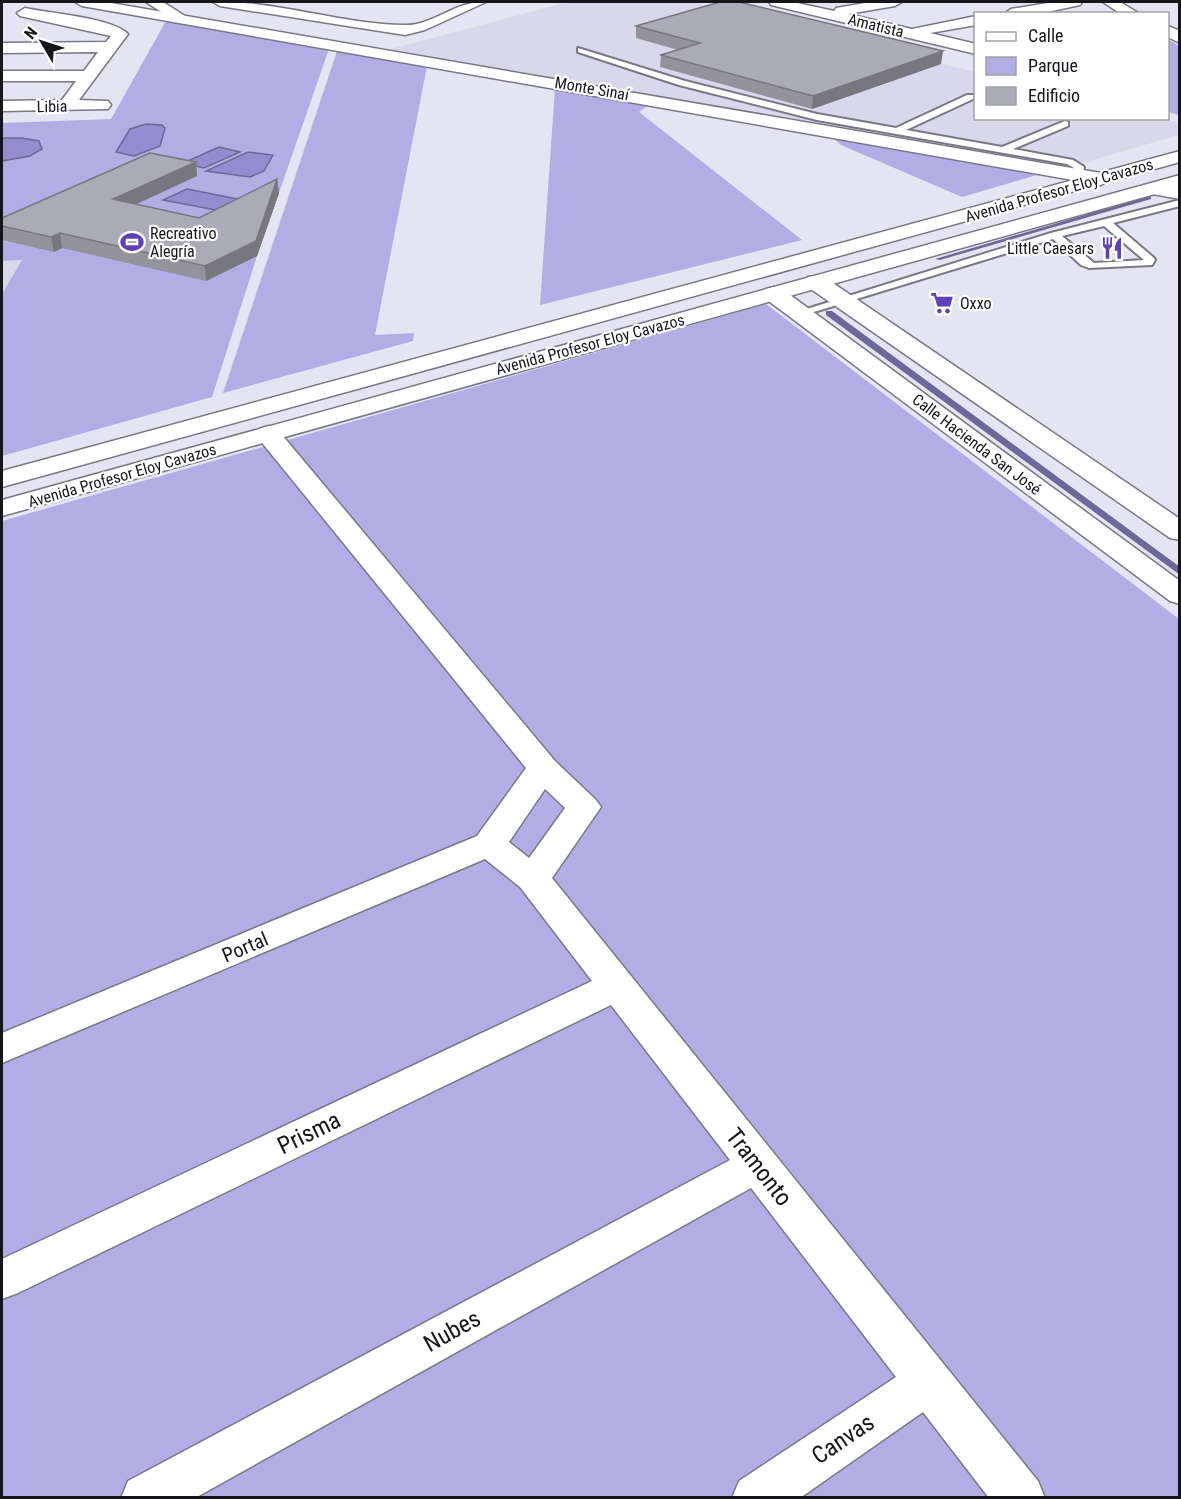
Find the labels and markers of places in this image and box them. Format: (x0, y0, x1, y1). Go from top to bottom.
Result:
place label: Recreativo Alegría (150, 224, 216, 261)
sports icon: Recreativo Alegría (119, 229, 145, 255)
restaurant icon: Little Caesars (1099, 235, 1125, 261)
place label: Little Caesars (1007, 239, 1094, 258)
supermarket icon: Oxxo (929, 290, 955, 316)
place label: Oxxo (960, 294, 992, 313)

